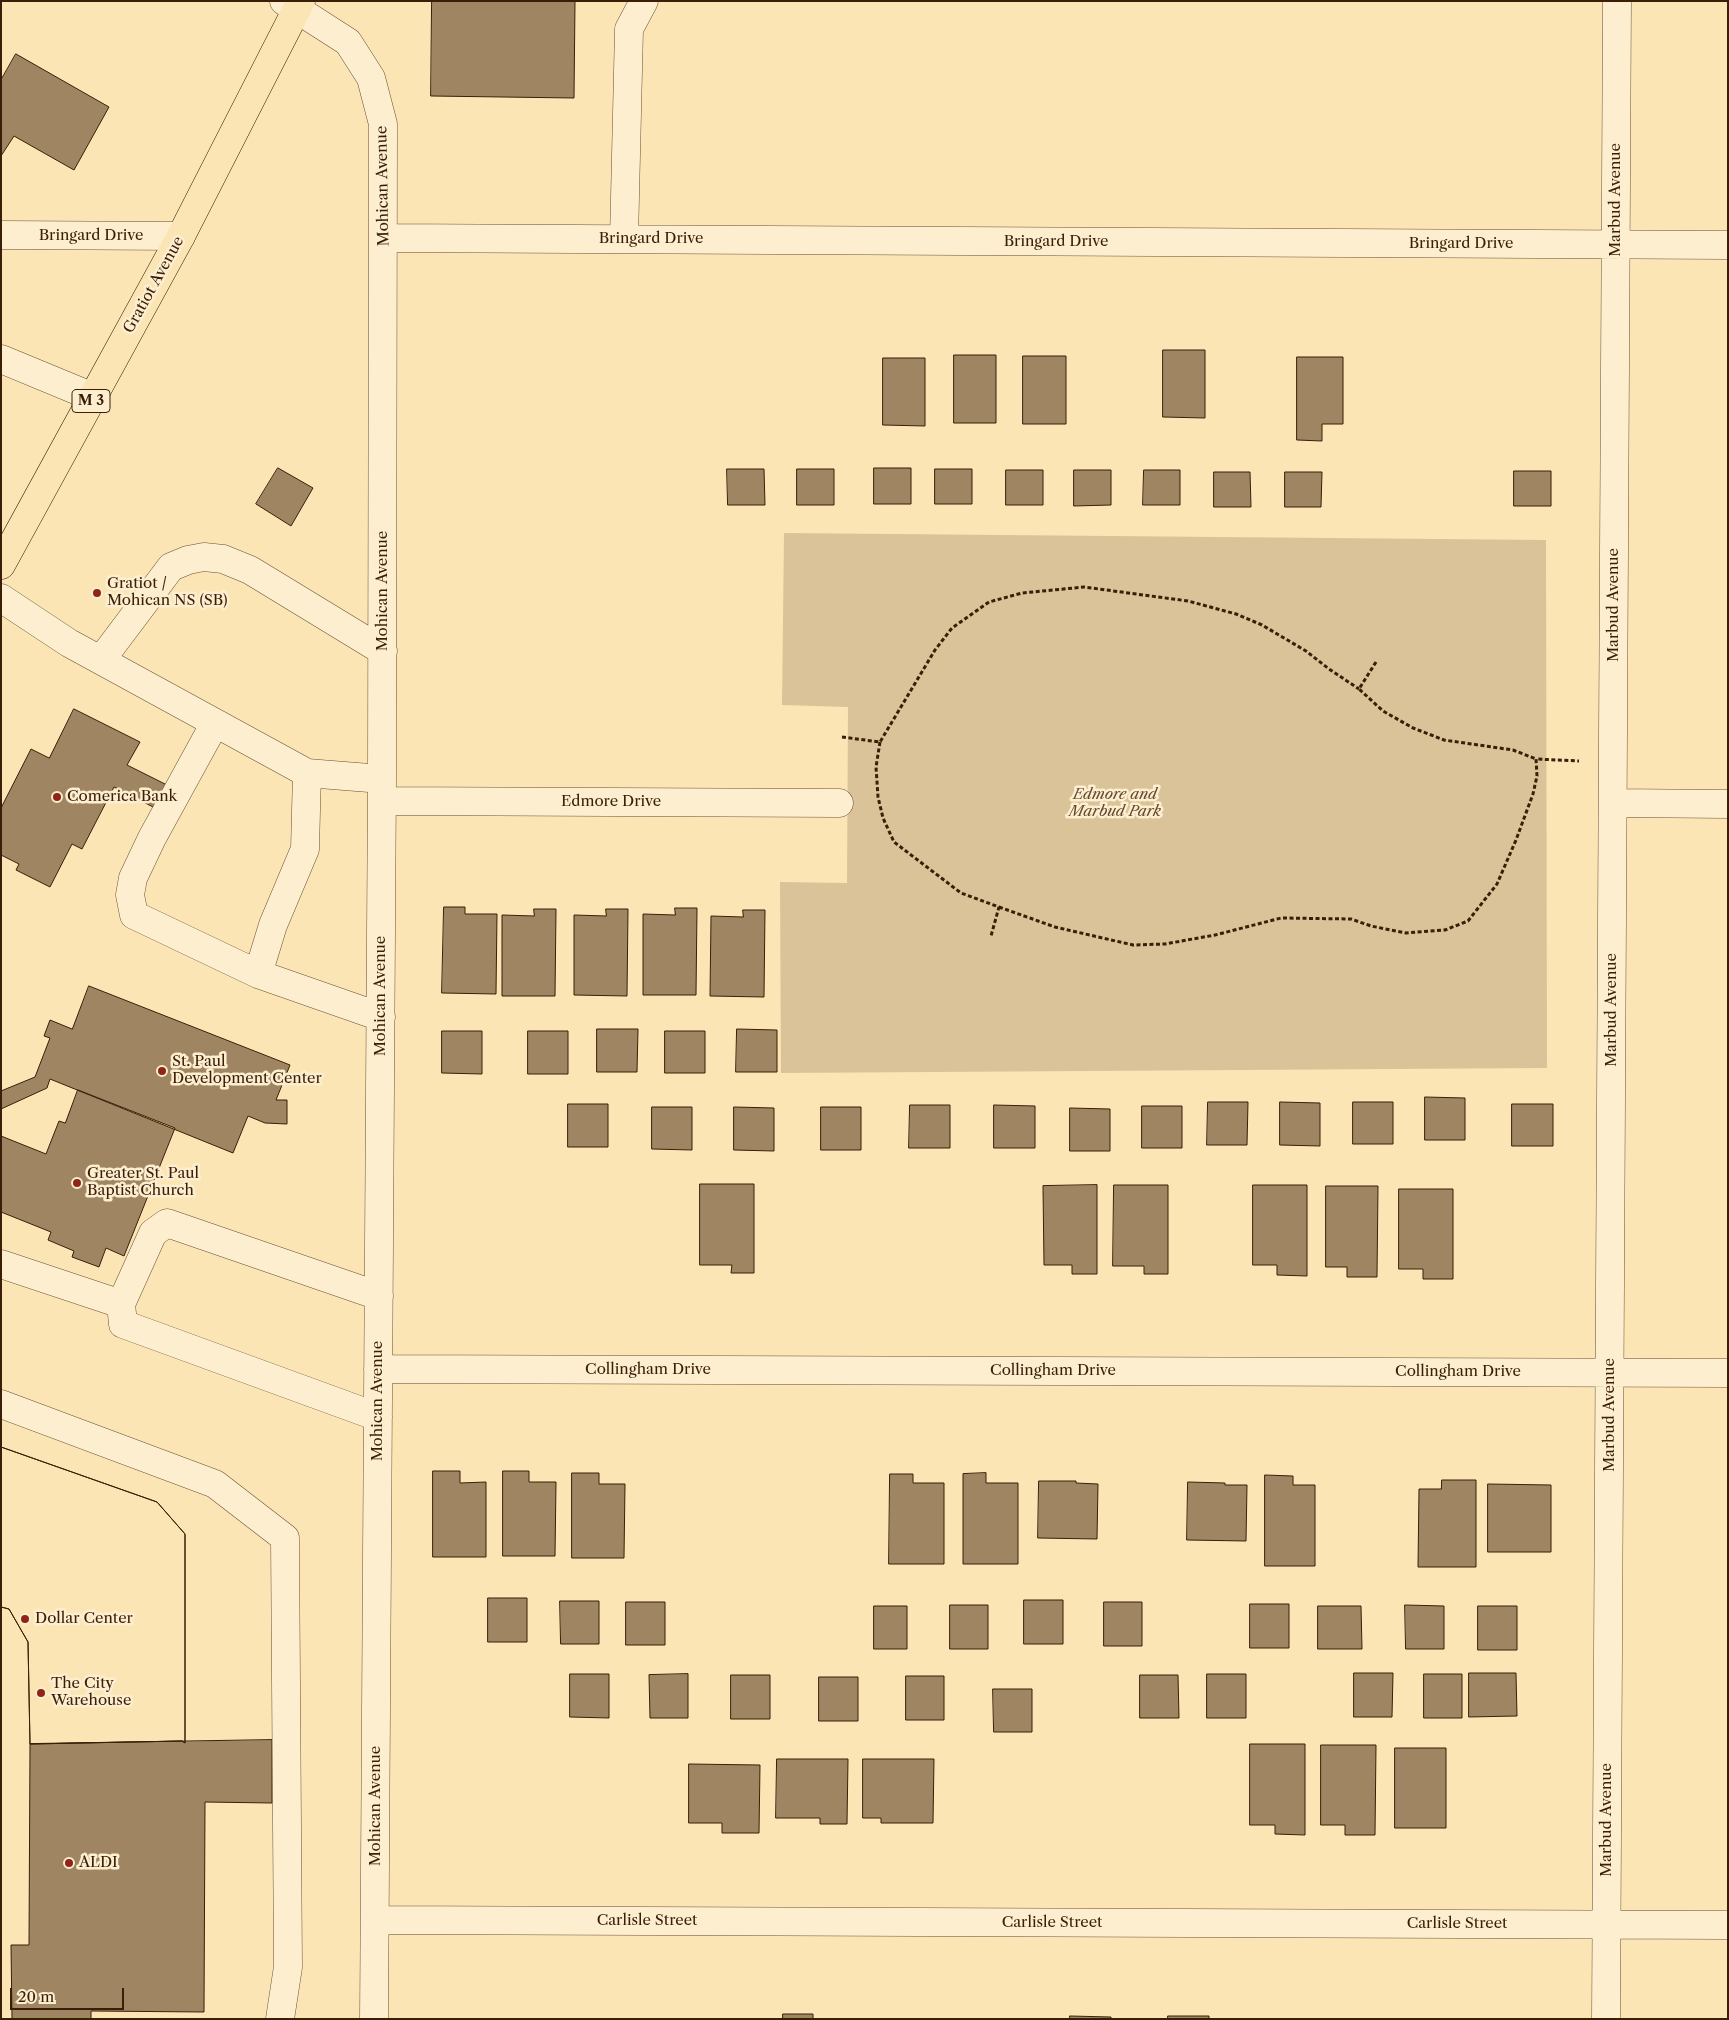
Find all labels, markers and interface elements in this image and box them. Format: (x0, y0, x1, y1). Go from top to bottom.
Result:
street label: Mohican Avenue (373, 126, 393, 246)
street label: Marbud Avenue (1607, 143, 1625, 257)
street label: Bringard Drive (39, 227, 143, 245)
street label: Bringard Drive (599, 230, 703, 248)
street label: Gratiot Avenue (120, 233, 188, 337)
street label: Bringard Drive (1004, 233, 1108, 251)
street label: Bringard Drive (1409, 235, 1513, 253)
road number: M 3 (72, 390, 110, 412)
street label: Mohican Avenue (374, 531, 392, 651)
street label: Marbud Avenue (1605, 548, 1623, 662)
place label: Gratiot / Mohican NS (SB) (107, 575, 228, 610)
marker: Gratiot / Mohican NS (SB) (91, 587, 103, 599)
park label: Edmore and Marbud Park (1069, 786, 1161, 821)
place label: Comerica Bank (67, 788, 177, 806)
marker: Comerica Bank (51, 791, 63, 803)
street label: Edmore Drive (561, 793, 661, 811)
street label: Mohican Avenue (372, 936, 390, 1056)
street label: Marbud Avenue (1603, 953, 1621, 1067)
place label: St. Paul Development Center (172, 1053, 322, 1088)
marker: St. Paul Development Center (156, 1065, 168, 1077)
place label: Greater St. Paul Baptist Church (87, 1165, 199, 1200)
marker: Greater St. Paul Baptist Church (71, 1177, 83, 1189)
street label: Mohican Avenue (369, 1341, 387, 1461)
street label: Marbud Avenue (1601, 1358, 1619, 1472)
street label: Collingham Drive (585, 1361, 711, 1379)
street label: Collingham Drive (990, 1362, 1116, 1380)
street label: Collingham Drive (1395, 1363, 1521, 1381)
place label: Dollar Center (35, 1610, 133, 1628)
marker: Dollar Center (19, 1613, 31, 1625)
place label: The City Warehouse (51, 1675, 131, 1710)
marker: The City Warehouse (35, 1687, 47, 1699)
street label: Mohican Avenue (367, 1746, 385, 1866)
street label: Marbud Avenue (1598, 1763, 1616, 1877)
place label: ALDI (79, 1854, 118, 1872)
marker: ALDI (63, 1857, 75, 1869)
street label: Carlisle Street (597, 1912, 697, 1930)
street label: Carlisle Street (1002, 1914, 1102, 1932)
street label: Carlisle Street (1407, 1915, 1507, 1933)
scale bar (12, 1978, 126, 2010)
text: 20 m (18, 1987, 54, 2006)

